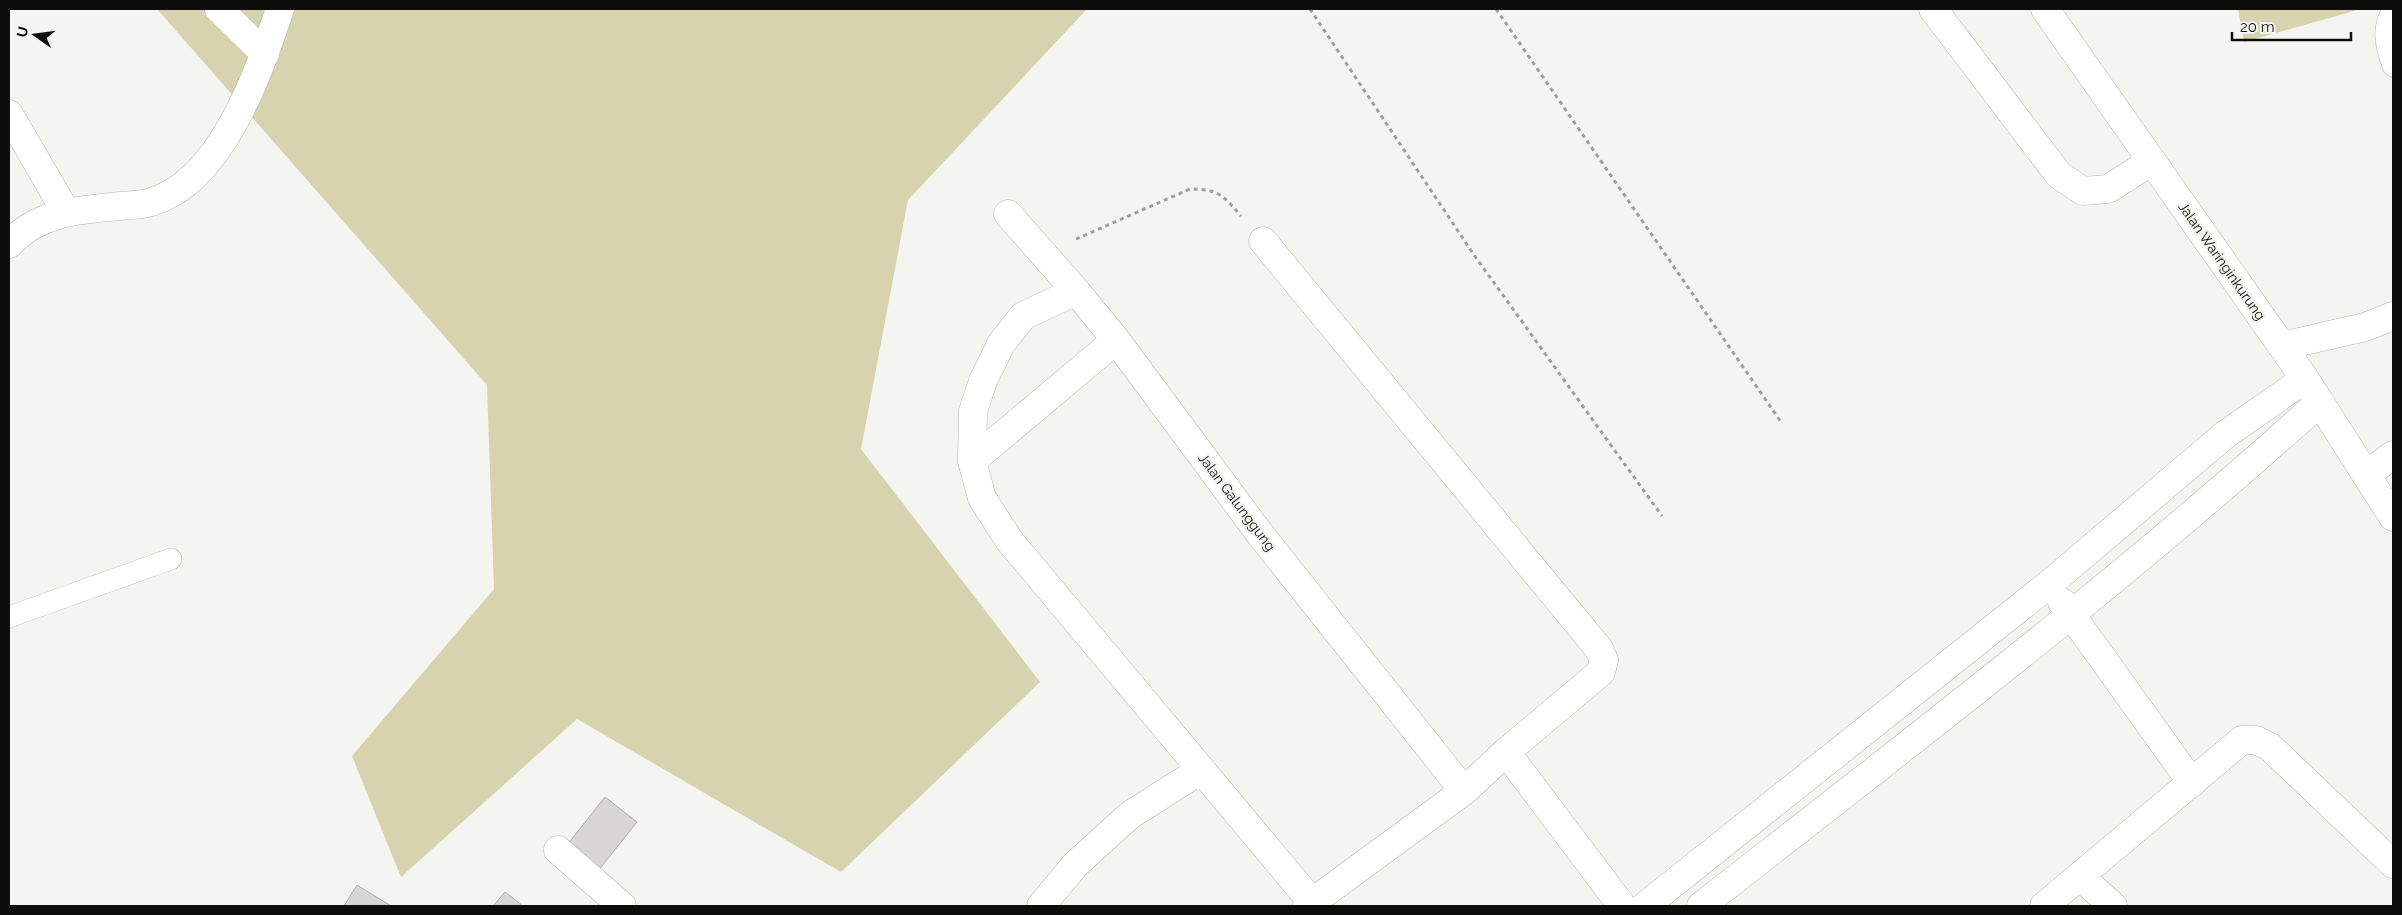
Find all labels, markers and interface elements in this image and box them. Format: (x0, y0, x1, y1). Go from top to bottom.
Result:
north arrow (10, 10, 60, 60)
scale bar (2232, 10, 2351, 42)
text: 20 m (2240, 18, 2275, 36)
text: U (13, 25, 31, 39)
street label: Jalan Waringinkurung (2175, 199, 2269, 323)
street label: Jalan Galunggung (1195, 450, 1279, 554)

